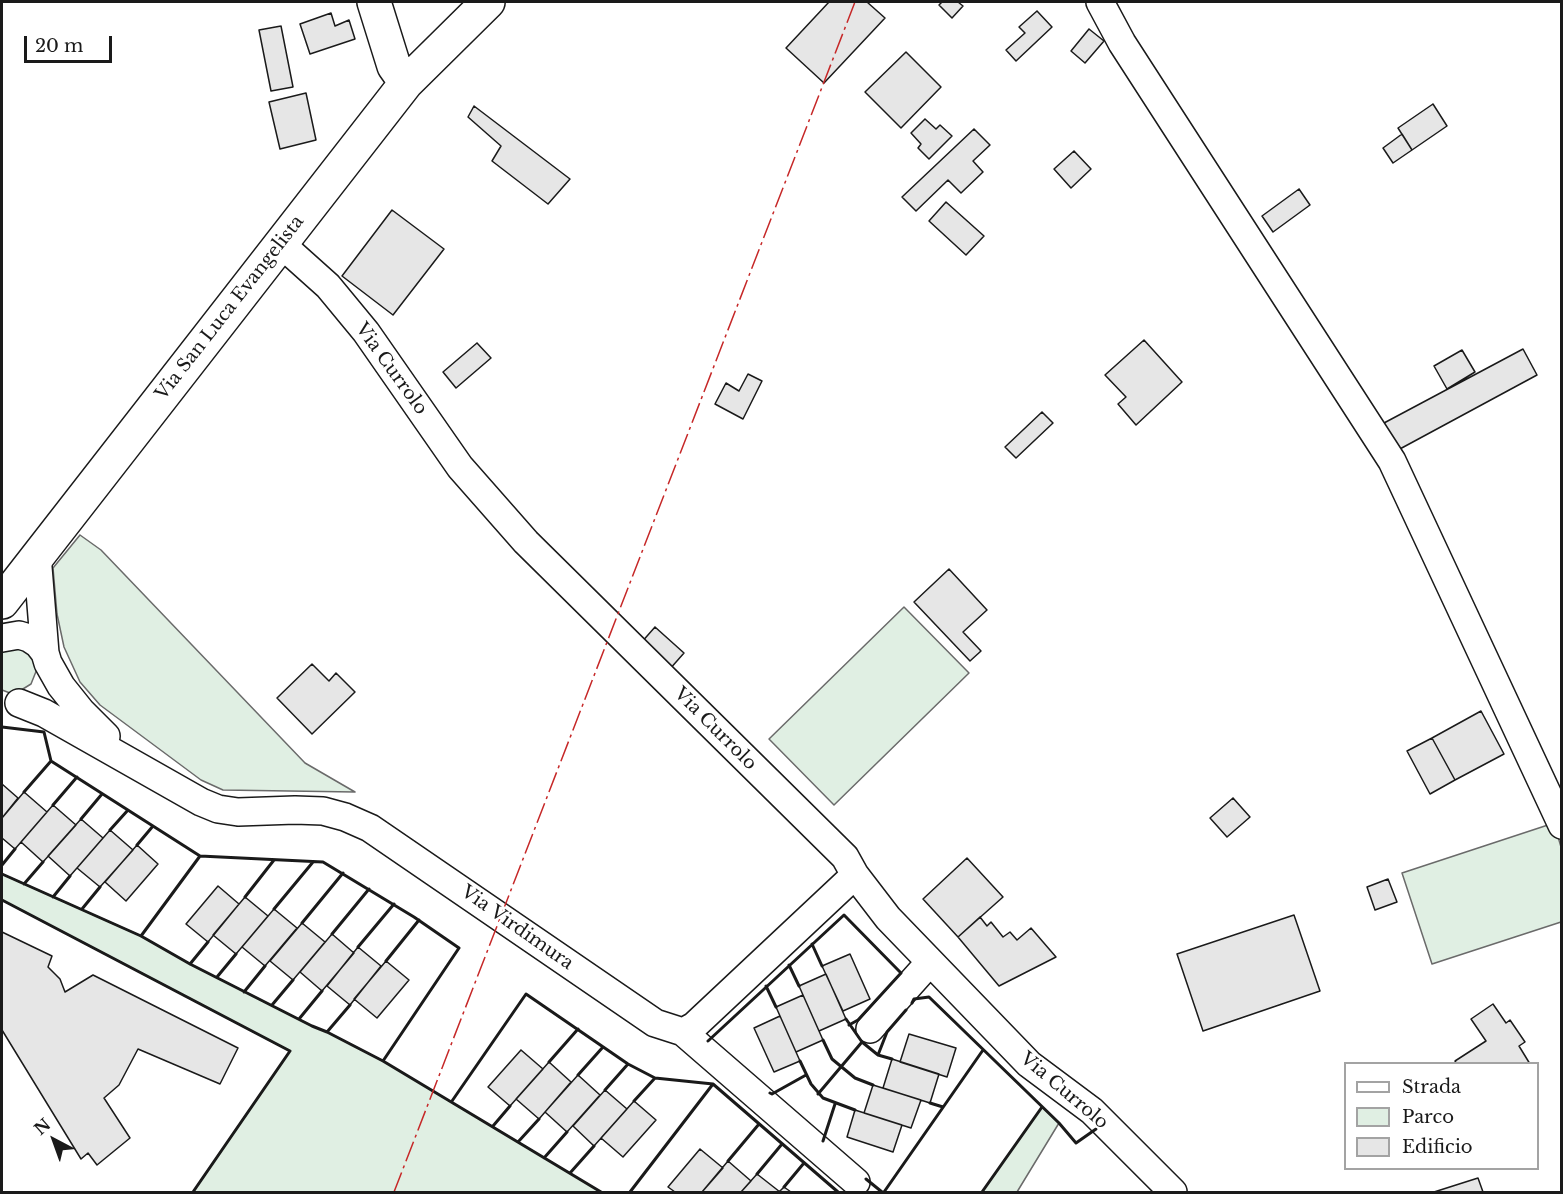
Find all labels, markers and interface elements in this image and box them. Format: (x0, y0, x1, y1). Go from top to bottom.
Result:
scale bar (27, 24, 116, 62)
text: 20 m (35, 35, 83, 57)
street label: Via San Luca Evangelista (151, 211, 309, 405)
street label: Via Currolo (350, 319, 432, 419)
street label: Via Currolo (669, 683, 761, 775)
street label: Via Virdimura (457, 881, 577, 975)
street label: Via Currolo (1016, 1048, 1112, 1134)
legend (1344, 1062, 1539, 1170)
text: Strada (1402, 1076, 1461, 1098)
text: Parco (1402, 1106, 1454, 1128)
north arrow (24, 1110, 84, 1170)
text: N (30, 1114, 54, 1139)
text: Edificio (1402, 1136, 1473, 1158)

